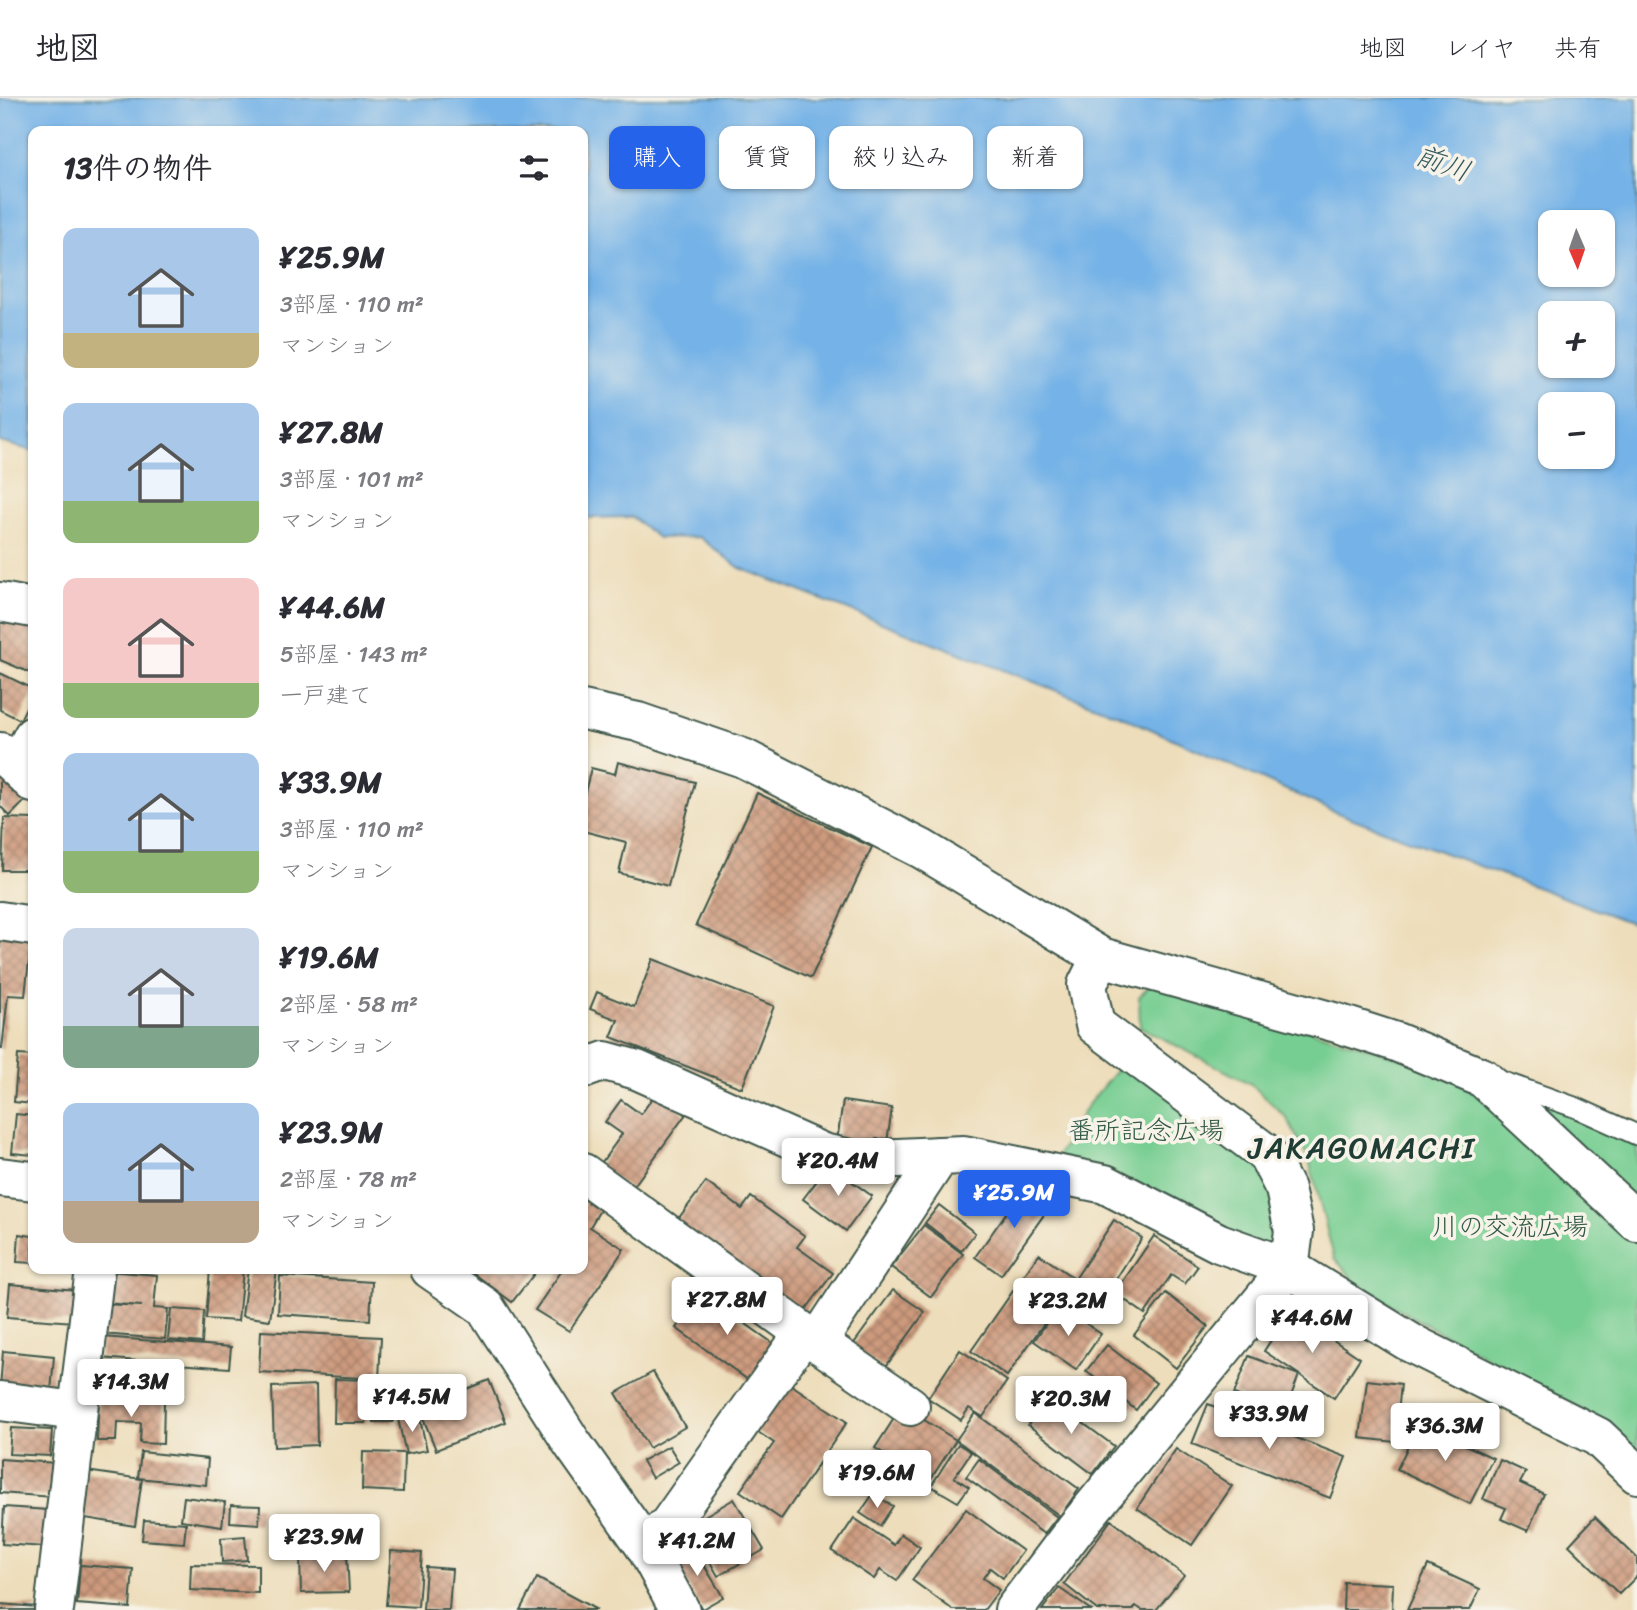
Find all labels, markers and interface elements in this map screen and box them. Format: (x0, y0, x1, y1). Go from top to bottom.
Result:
text: 地図 (35, 19, 101, 77)
text: 地図 (1359, 27, 1407, 69)
text: レイヤ (1445, 27, 1516, 69)
text: 共有 (1554, 27, 1602, 69)
chip: 購入 (609, 126, 705, 189)
chip: 賃貸 (719, 126, 815, 189)
chip: 絞り込み (829, 126, 973, 189)
chip: 新着 (987, 126, 1083, 189)
water label: 前川 (1408, 130, 1478, 196)
text: 13件の物件 (63, 141, 212, 195)
icon: filters (515, 149, 553, 187)
north arrow (1538, 210, 1615, 287)
map controls (1538, 210, 1615, 469)
text: ¥25.9M (280, 230, 384, 284)
icon: home (119, 256, 203, 340)
text: 3部屋 · 110 m² (280, 284, 424, 325)
button: + (1538, 301, 1615, 378)
text: マンション (280, 325, 394, 366)
button: − (1538, 392, 1615, 469)
text: ¥27.8M (280, 405, 383, 459)
icon: home (119, 431, 203, 515)
text: 3部屋 · 101 m² (280, 459, 424, 500)
text: マンション (280, 500, 394, 541)
text: ¥44.6M (280, 580, 385, 634)
icon: home (119, 606, 203, 690)
text: 5部屋 · 143 m² (280, 634, 428, 675)
text: 一戸建て (280, 675, 372, 716)
text: ¥33.9M (280, 755, 382, 809)
icon: home (119, 781, 203, 865)
text: 3部屋 · 110 m² (280, 809, 424, 850)
text: マンション (280, 850, 394, 891)
text: ¥19.6M (280, 930, 379, 984)
icon: home (119, 956, 203, 1040)
text: 2部屋 · 58 m² (280, 984, 418, 1025)
text: マンション (280, 1025, 394, 1066)
text: ¥23.9M (280, 1105, 382, 1159)
park label: 番所記念広場 (1068, 1107, 1224, 1153)
district label: JAKAGOMACHI (1247, 1121, 1476, 1175)
icon: home (119, 1131, 203, 1215)
pin: ¥20.4M (781, 1138, 895, 1198)
text: ¥20.4M (798, 1140, 878, 1181)
text: 2部屋 · 78 m² (280, 1159, 417, 1200)
pin: ¥25.9M (957, 1170, 1071, 1230)
text: ¥25.9M (974, 1172, 1054, 1213)
text: マンション (280, 1200, 394, 1241)
park label: 川の交流広場 (1432, 1203, 1588, 1249)
pin: ¥27.8M (670, 1278, 784, 1337)
pin: ¥23.2M (1011, 1278, 1125, 1338)
text: ¥27.8M (688, 1279, 766, 1320)
text: ¥23.2M (1029, 1280, 1107, 1321)
pin: ¥44.6M (1255, 1296, 1369, 1355)
text: ¥44.6M (1272, 1297, 1352, 1338)
pin: ¥14.3M (74, 1360, 188, 1419)
text: ¥14.3M (93, 1361, 169, 1402)
pin: ¥14.5M (355, 1374, 469, 1434)
text: ¥14.5M (374, 1376, 450, 1417)
pin: ¥20.3M (1014, 1376, 1128, 1436)
text: ¥20.3M (1032, 1378, 1110, 1419)
pin: ¥33.9M (1212, 1392, 1326, 1451)
text: ¥33.9M (1230, 1393, 1308, 1434)
pin: ¥36.3M (1388, 1404, 1502, 1463)
text: ¥36.3M (1407, 1405, 1483, 1446)
pin: ¥19.6M (820, 1450, 934, 1510)
text: ¥19.6M (839, 1452, 915, 1493)
pin: ¥23.9M (267, 1514, 381, 1574)
text: ¥23.9M (285, 1516, 363, 1557)
pin: ¥41.2M (640, 1518, 754, 1578)
text: ¥41.2M (659, 1520, 735, 1561)

